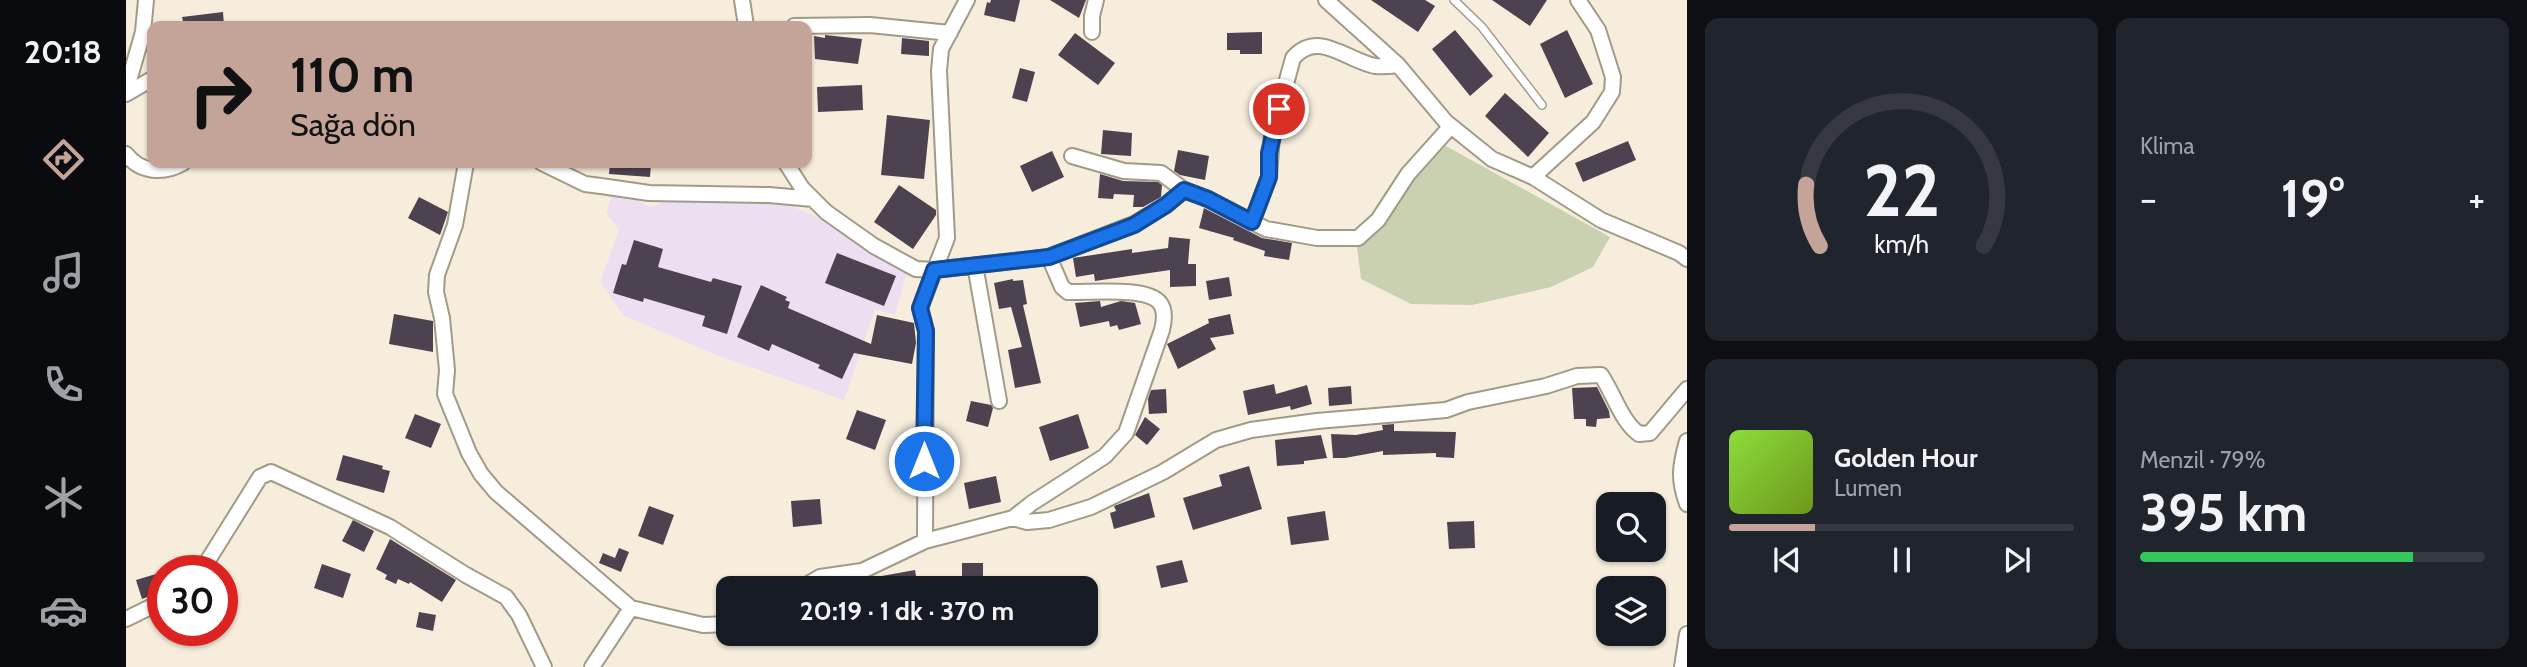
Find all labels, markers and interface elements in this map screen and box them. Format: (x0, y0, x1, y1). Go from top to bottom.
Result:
text: 20:18 (24, 32, 102, 71)
text: 110 m (290, 45, 414, 104)
icon: right (175, 49, 266, 140)
pin (1249, 79, 1309, 139)
icon: arrive (1260, 90, 1298, 128)
text: Sağa dön (290, 105, 416, 144)
text: Klima (2140, 132, 2195, 160)
icon: directions (39, 135, 88, 184)
text: 22 (1863, 146, 1940, 234)
text: 19° (2281, 167, 2344, 230)
text: − (2140, 175, 2157, 222)
text: + (2468, 175, 2485, 222)
text: km/h (1874, 228, 1929, 258)
icon: music (39, 248, 88, 297)
icon: phone (39, 360, 88, 409)
position arrow (887, 424, 961, 498)
text: Golden Hour (1834, 442, 1977, 474)
text: Menzil · 79% (2140, 446, 2265, 474)
icon: climate (39, 473, 88, 522)
text: Lumen (1834, 474, 1902, 502)
text: 395 km (2140, 481, 2307, 544)
map controls (1596, 492, 1666, 646)
button: search (1596, 492, 1666, 562)
icon: previous (1768, 541, 1806, 579)
icon: pause (1883, 541, 1921, 579)
icon: next (1998, 541, 2036, 579)
speed limit sign: 30 (147, 555, 238, 646)
button: layers (1596, 576, 1666, 646)
icon: car (39, 586, 88, 635)
text: 20:19 · 1 dk · 370 m (800, 595, 1014, 627)

